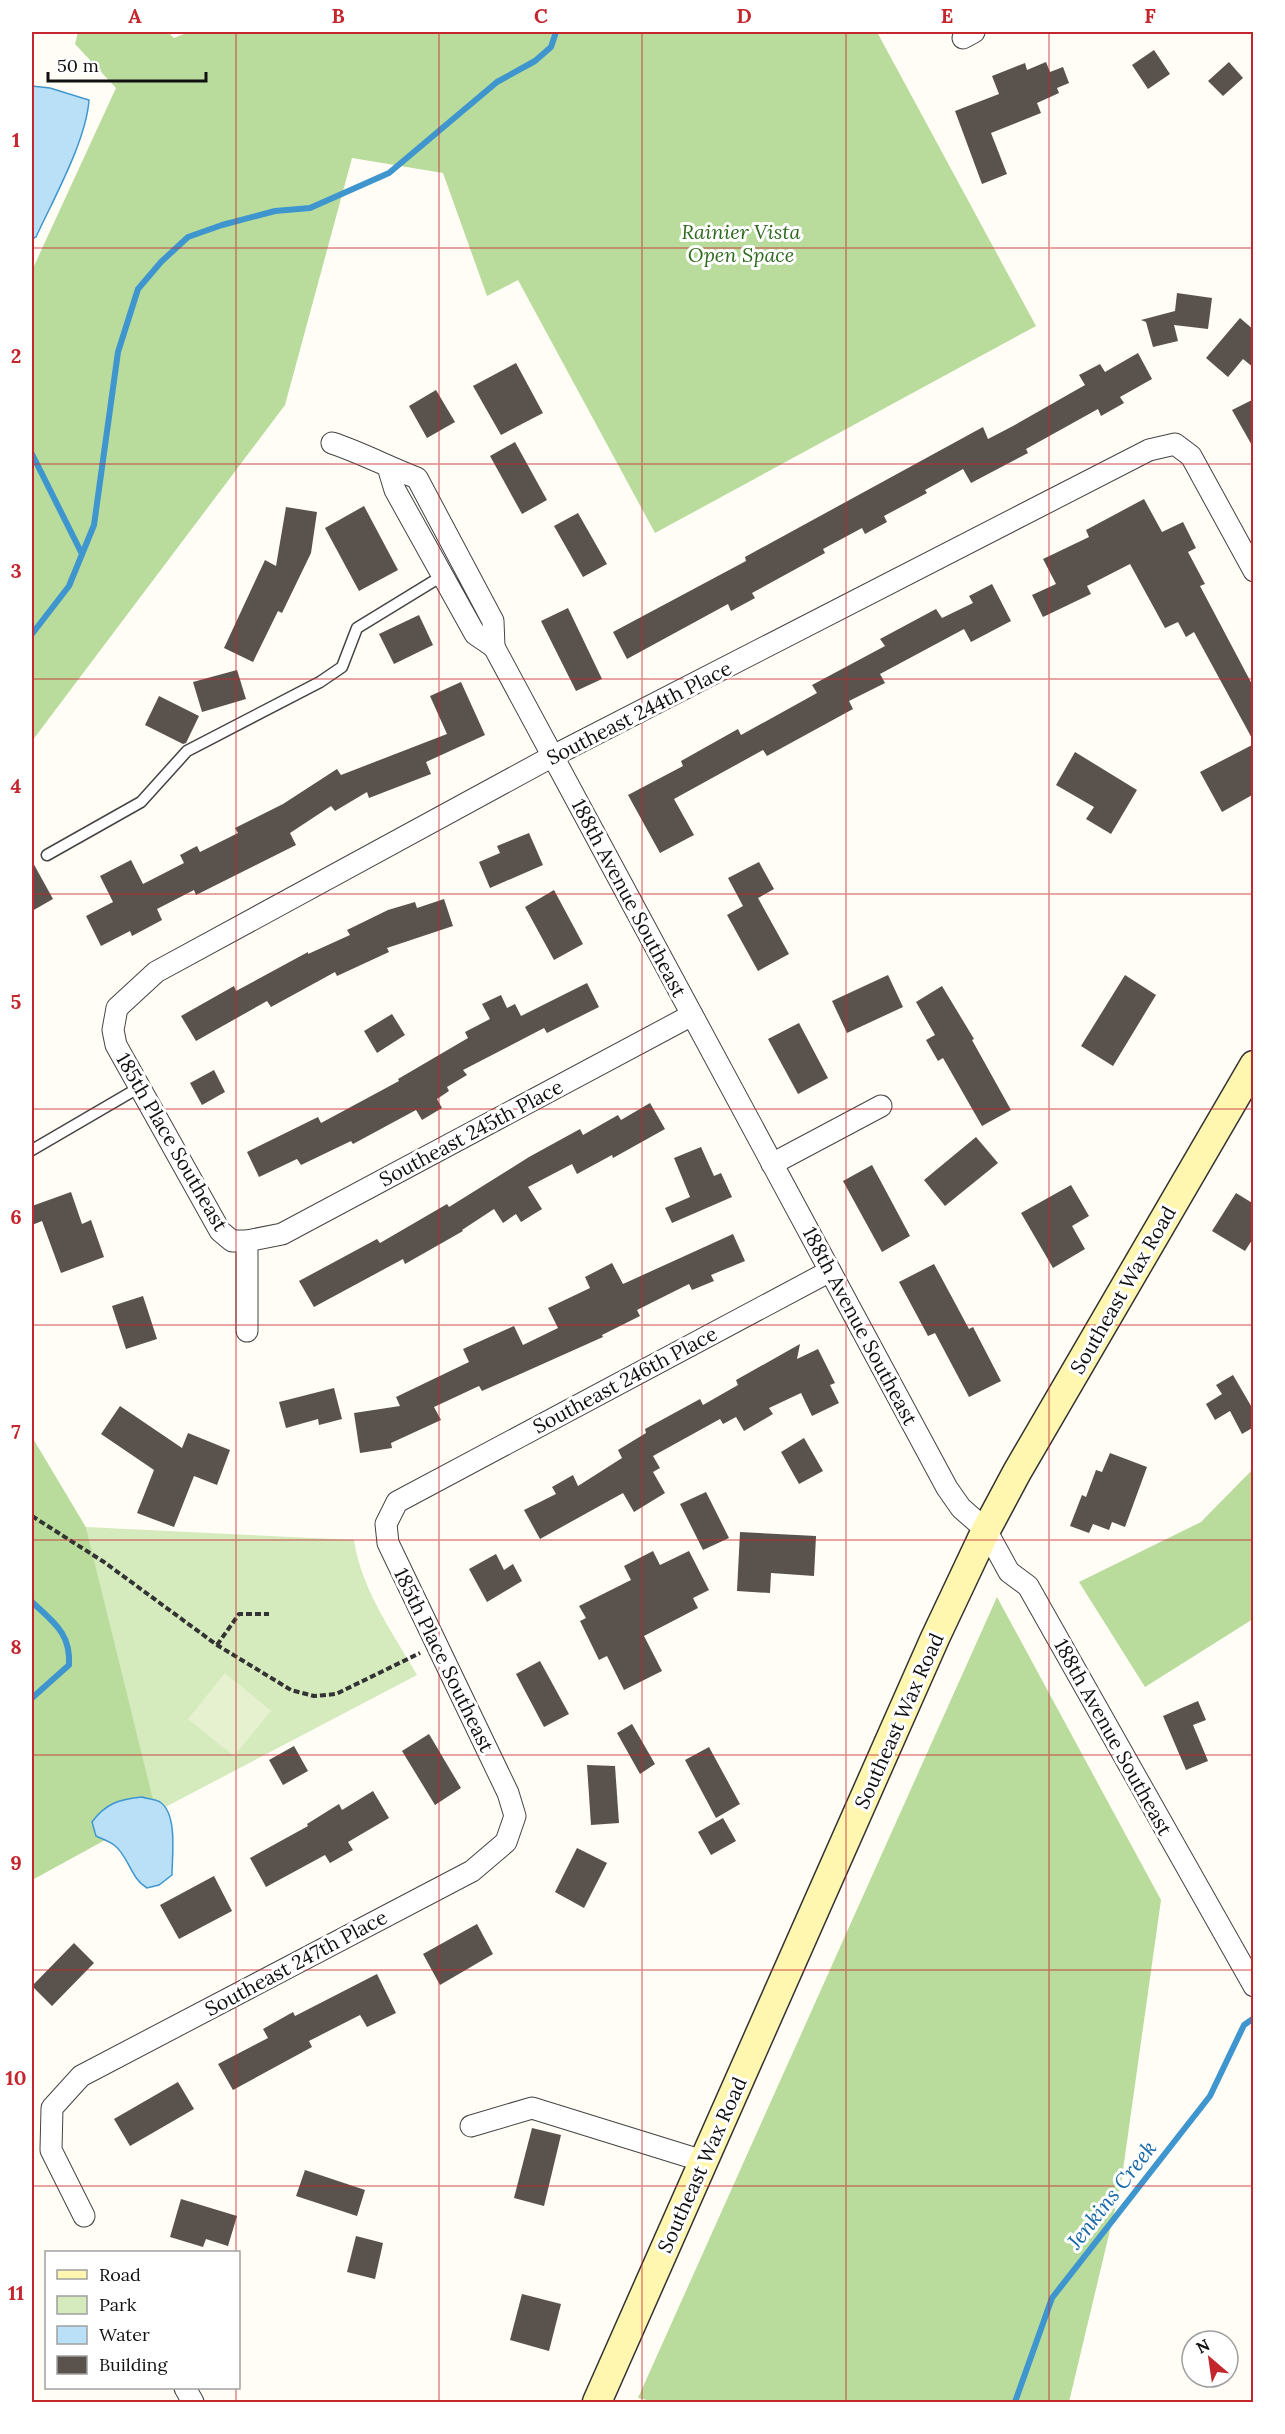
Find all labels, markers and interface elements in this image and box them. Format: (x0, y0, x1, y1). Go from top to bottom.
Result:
text: A (128, 3, 142, 28)
text: B (331, 3, 345, 28)
text: C (534, 3, 548, 28)
text: D (736, 3, 752, 28)
text: E (941, 3, 953, 28)
text: F (1144, 3, 1156, 28)
scale bar (48, 45, 206, 83)
text: 50 m (57, 54, 99, 77)
text: 1 (12, 127, 20, 152)
park label: Rainier Vista Open Space (681, 219, 801, 267)
text: 2 (11, 343, 21, 368)
text: 3 (10, 558, 22, 583)
street label: Southeast 244th Place (542, 655, 736, 770)
text: 4 (11, 773, 22, 798)
street label: 188th Avenue Southeast (567, 794, 692, 1001)
text: 5 (11, 989, 22, 1014)
street label: 185th Place Southeast (111, 1048, 234, 1236)
street label: Southeast 245th Place (375, 1074, 567, 1192)
street label: Southeast Wax Road (1064, 1201, 1181, 1378)
text: 6 (10, 1204, 22, 1229)
street label: 188th Avenue Southeast (798, 1222, 923, 1429)
street label: Southeast 246th Place (528, 1320, 721, 1439)
text: 7 (11, 1419, 21, 1444)
street label: 185th Place Southeast (389, 1564, 500, 1756)
street label: Southeast Wax Road (849, 1629, 949, 1813)
text: 8 (10, 1634, 22, 1659)
street label: 188th Avenue Southeast (1049, 1634, 1178, 1840)
text: 9 (10, 1850, 22, 1875)
street label: Southeast 247th Place (200, 1904, 391, 2021)
text: 10 (6, 2065, 26, 2090)
street label: Southeast Wax Road (652, 2073, 752, 2257)
water label: Jenkins Creek (1060, 2135, 1162, 2255)
legend (45, 2251, 240, 2389)
text: Road (99, 2263, 141, 2286)
text: 11 (8, 2280, 24, 2305)
text: Park (99, 2293, 137, 2316)
text: Water (99, 2323, 150, 2346)
north arrow (1180, 2329, 1240, 2389)
text: N (1192, 2334, 1213, 2358)
text: Building (99, 2353, 169, 2376)

